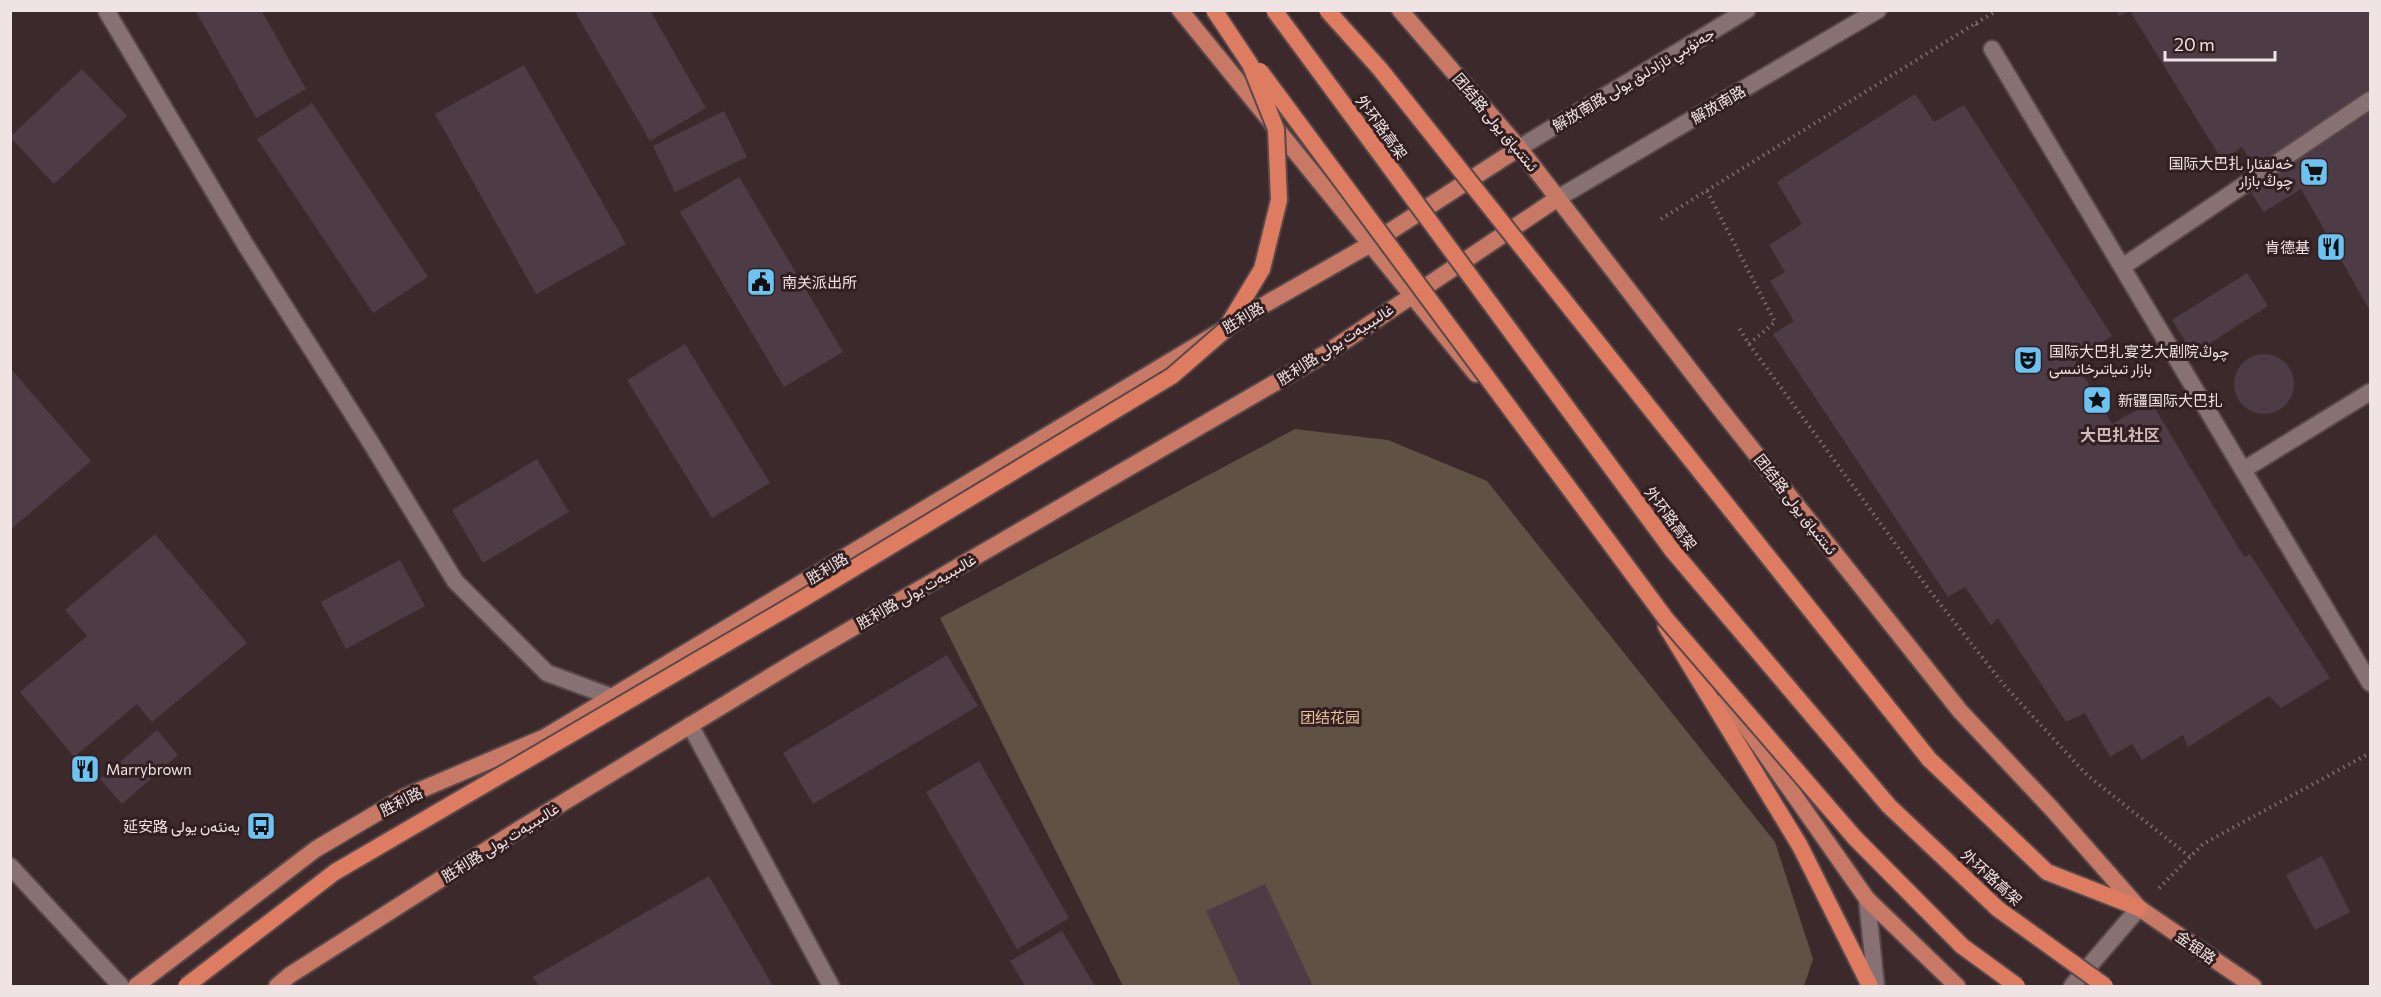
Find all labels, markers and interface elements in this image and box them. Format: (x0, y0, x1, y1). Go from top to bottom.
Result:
street label: 解放南路 جەنۇبىي ئازادلىق يولى (1549, 23, 1717, 135)
scale bar (2165, 24, 2274, 62)
text: 20 m (2174, 33, 2215, 55)
street label: 团结路 ئىتتىپاق يولى (1448, 69, 1542, 176)
street label: 解放南路 (1688, 81, 1748, 127)
street label: 外环路高架 (1353, 91, 1411, 163)
place label: 国际大巴扎 خەلقئارا چوڭ بازار (2169, 154, 2293, 191)
supermarket icon: 国际大巴扎 خەلقئارا چوڭ بازار (2298, 156, 2330, 188)
restaurant icon: 肯德基 (2315, 231, 2347, 263)
place label: 肯德基 (2265, 238, 2310, 256)
public building icon: 南关派出所 (745, 266, 777, 298)
place label: 南关派出所 (782, 273, 857, 291)
street label: 胜利路 (1219, 298, 1267, 336)
street label: 胜利路 غالىبىيەت يولى (1274, 300, 1398, 390)
place label: 国际大巴扎宴艺大剧院چوڭ بازار تىياتىرخانىسى (2049, 342, 2229, 379)
theatre icon: 国际大巴扎宴艺大剧院چوڭ بازار تىياتىرخانىسى (2012, 344, 2044, 376)
place icon: 新疆国际大巴扎 (2081, 384, 2113, 416)
place label: 新疆国际大巴扎 (2118, 391, 2223, 409)
district label: 大巴扎社区 (2080, 425, 2160, 444)
street label: 团结路 ئىتتىپاق يولى (1750, 450, 1841, 559)
street label: 外环路高架 (1641, 483, 1701, 553)
street label: 胜利路 (803, 549, 851, 587)
street label: 胜利路 غالىبىيەت يولى (853, 549, 980, 634)
park label: 团结花园 (1300, 708, 1360, 726)
restaurant icon: Marrybrown (69, 753, 101, 785)
place label: Marrybrown (106, 760, 192, 778)
street label: 胜利路 (377, 783, 425, 819)
street label: 胜利路 غالىبىيەت يولى (438, 799, 563, 887)
bus stop icon: 延安路 يەنئەن يولى (245, 810, 277, 842)
place label: 延安路 يەنئەن يولى (123, 817, 240, 837)
street label: 外环路高架 (1958, 845, 2026, 909)
street label: 金银路 (2172, 927, 2220, 967)

